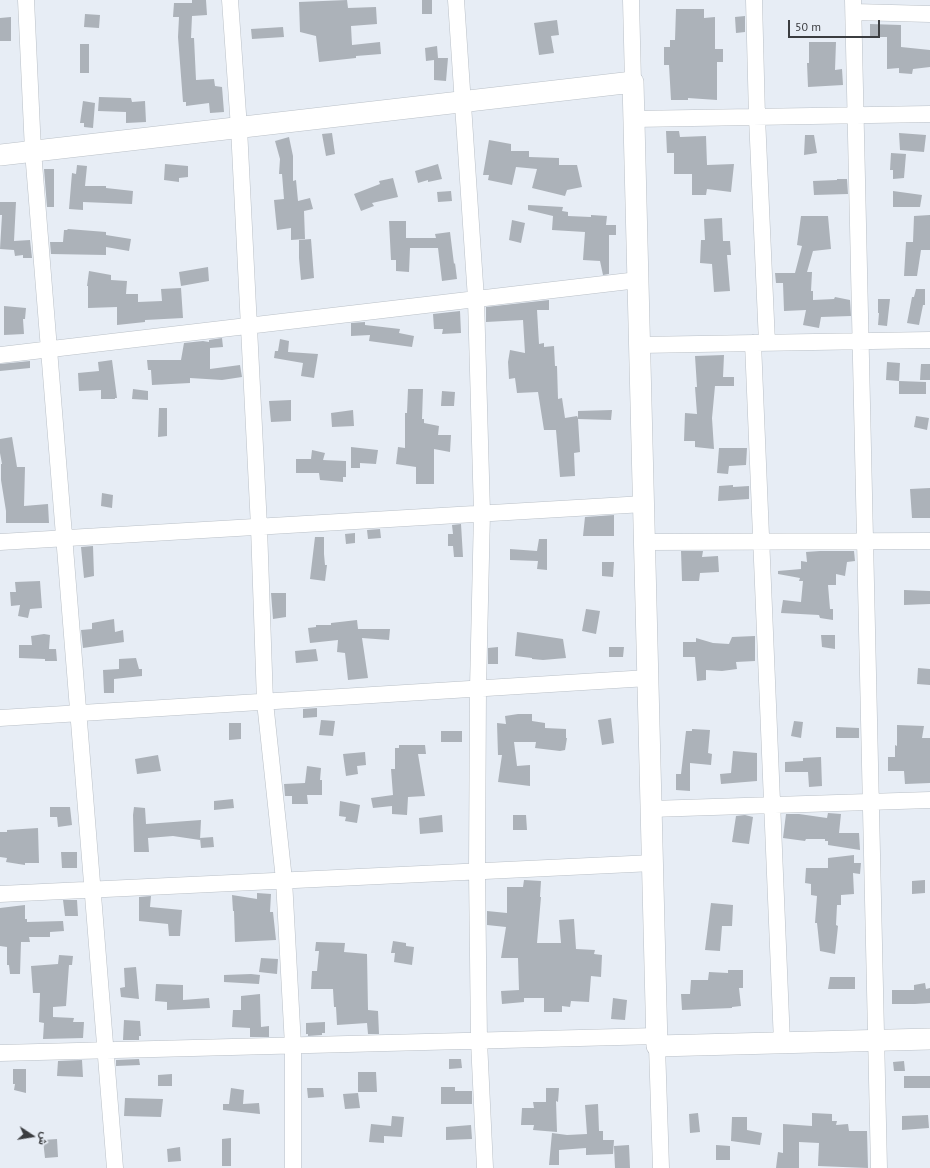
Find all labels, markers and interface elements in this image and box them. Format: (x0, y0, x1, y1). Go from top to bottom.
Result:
scale bar (790, 12, 882, 38)
text: 50 m (795, 19, 821, 34)
north arrow (12, 1116, 52, 1156)
text: ش (36, 1131, 52, 1146)

